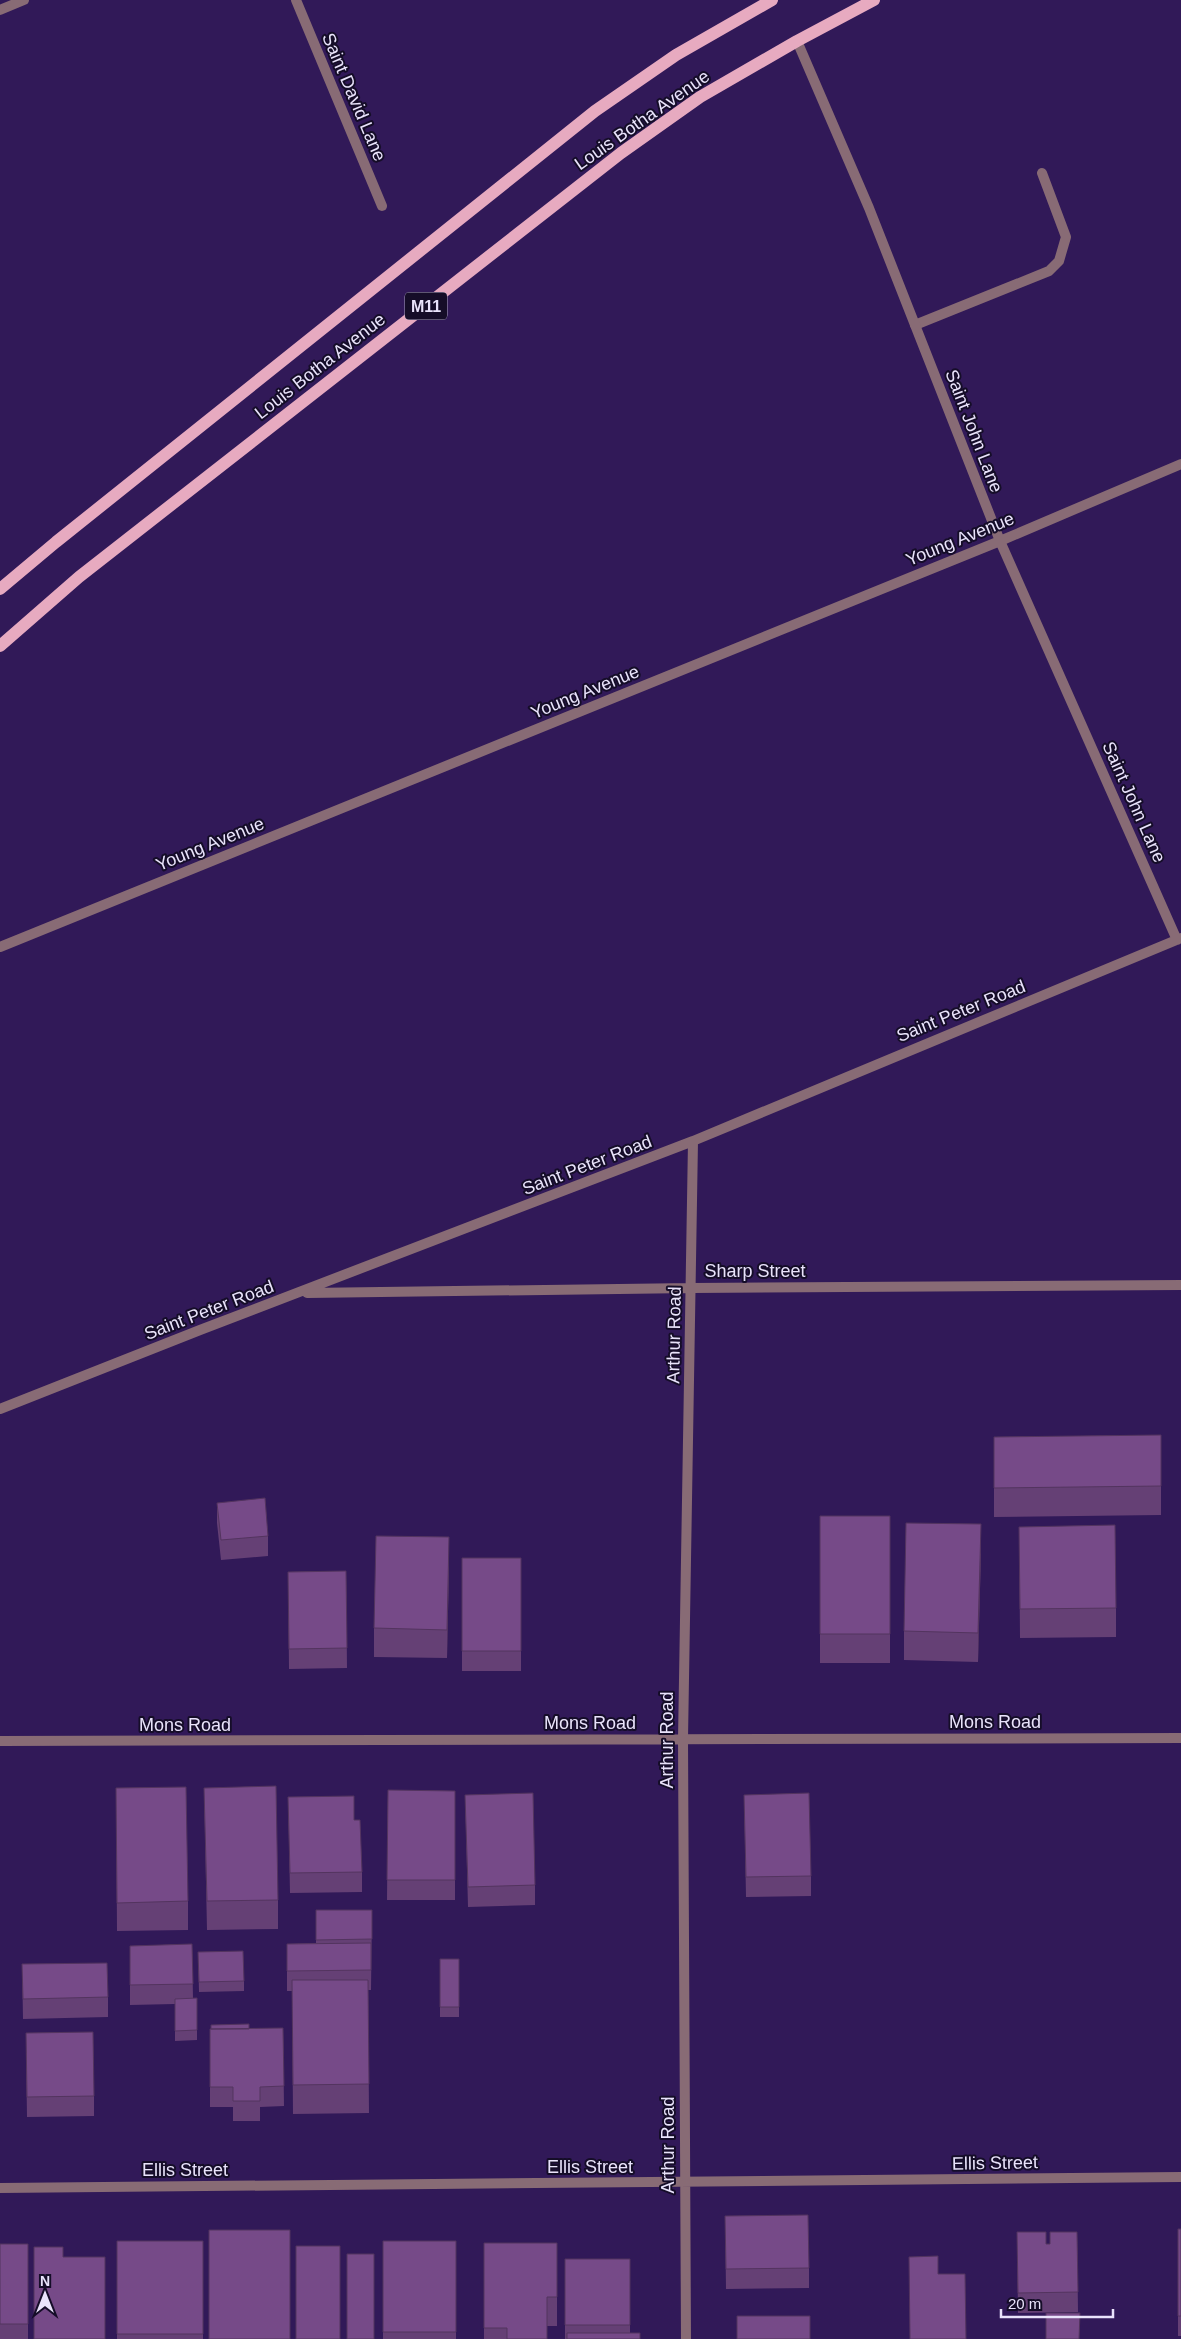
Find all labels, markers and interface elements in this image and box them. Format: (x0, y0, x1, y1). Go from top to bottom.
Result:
street label: Saint David Lane (318, 30, 390, 164)
street label: Louis Botha Avenue (571, 66, 713, 174)
road number: M11 (405, 292, 447, 320)
street label: Louis Botha Avenue (251, 309, 389, 423)
street label: Saint John Lane (941, 367, 1007, 495)
street label: Young Avenue (903, 508, 1017, 570)
street label: Young Avenue (528, 661, 642, 723)
street label: Saint John Lane (1098, 739, 1170, 865)
street label: Young Avenue (153, 813, 267, 875)
street label: Saint Peter Road (894, 976, 1028, 1046)
street label: Saint Peter Road (519, 1131, 655, 1199)
street label: Sharp Street (704, 1261, 806, 1281)
street label: Saint Peter Road (141, 1276, 277, 1344)
street label: Arthur Road (663, 1286, 685, 1384)
street label: Arthur Road (657, 1691, 677, 1789)
street label: Mons Road (949, 1712, 1041, 1732)
street label: Mons Road (544, 1713, 636, 1733)
street label: Mons Road (139, 1715, 231, 1735)
street label: Arthur Road (658, 2096, 678, 2194)
street label: Ellis Street (952, 2152, 1038, 2174)
street label: Ellis Street (547, 2157, 633, 2177)
street label: Ellis Street (142, 2160, 228, 2180)
north arrow (20, 2269, 70, 2319)
text: N (40, 2273, 50, 2289)
scale bar (1001, 2286, 1114, 2318)
text: 20 m (1008, 2295, 1041, 2312)

